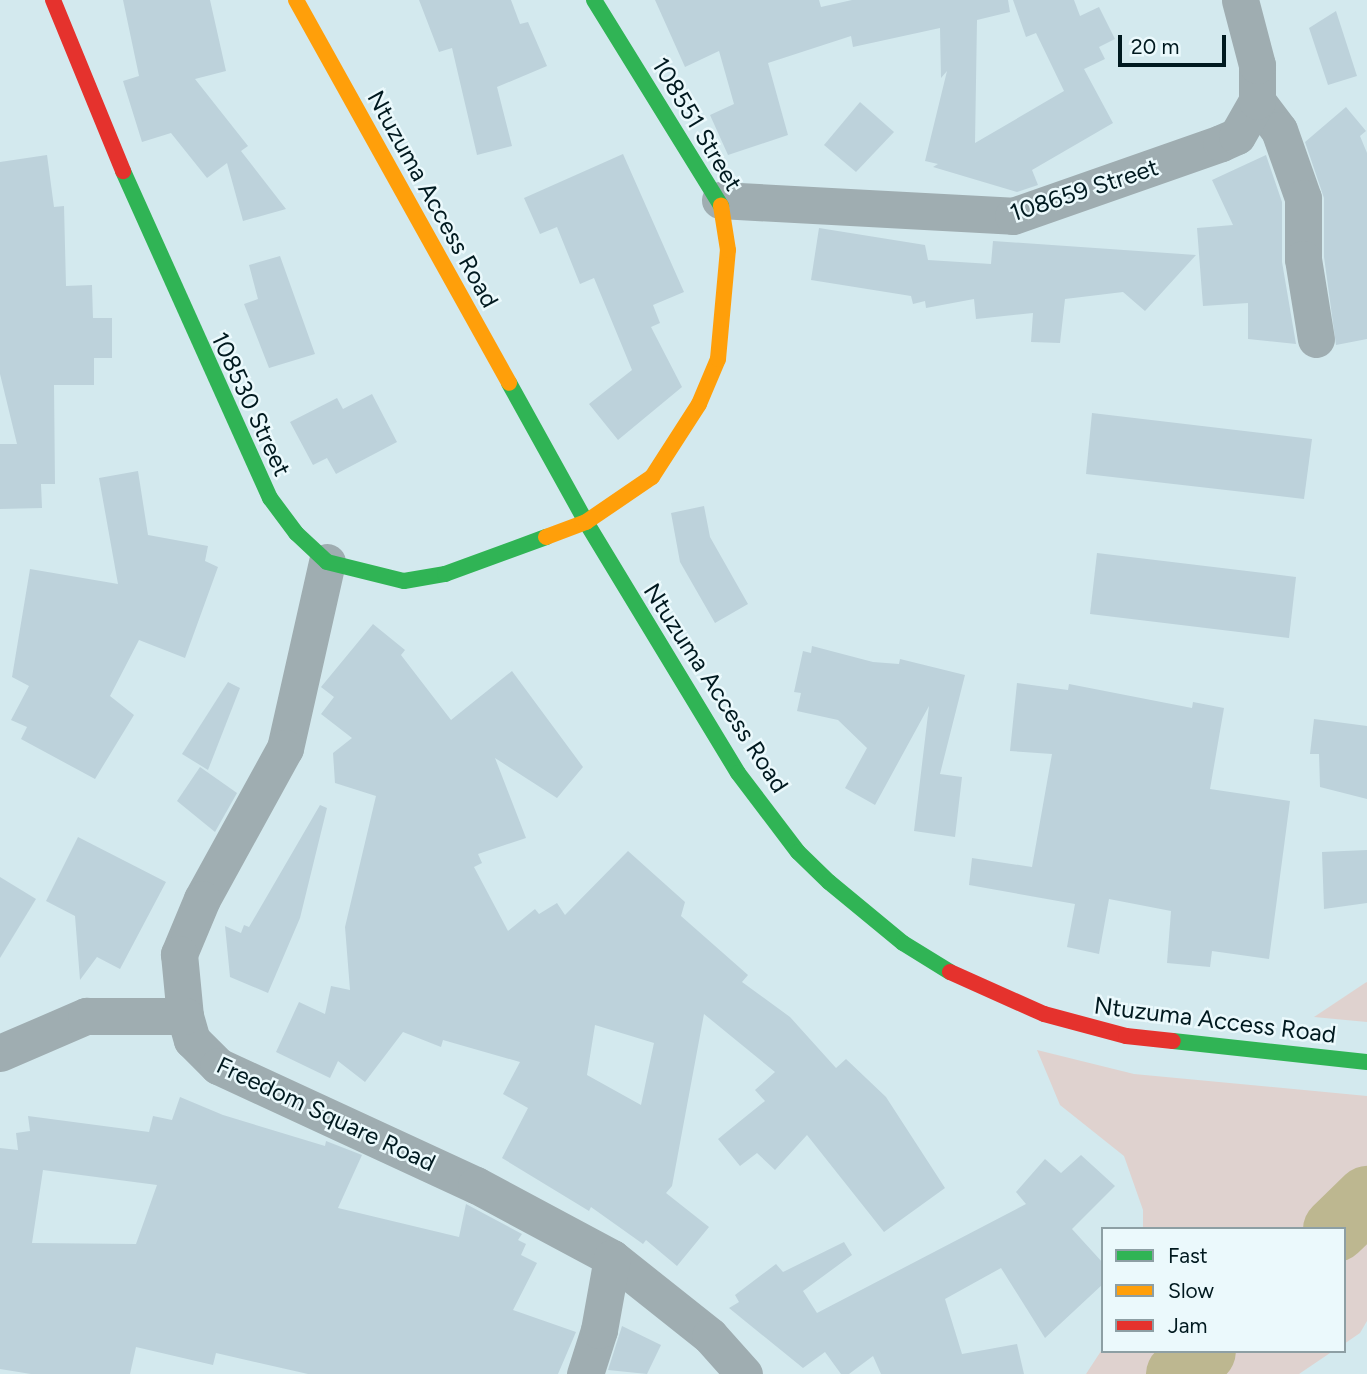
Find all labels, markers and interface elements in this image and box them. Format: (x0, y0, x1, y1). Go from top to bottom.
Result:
scale bar (1122, 21, 1230, 65)
text: 20 m (1131, 34, 1179, 59)
street label: 108551 Street (646, 52, 748, 196)
street label: Ntuzuma Access Road (361, 86, 505, 312)
street label: 108659 Street (1006, 152, 1162, 228)
street label: 108530 Street (205, 327, 297, 481)
street label: Ntuzuma Access Road (638, 578, 794, 798)
street label: Ntuzuma Access Road (1092, 991, 1338, 1049)
street label: Freedom Square Road (212, 1051, 440, 1177)
legend (1101, 1227, 1346, 1353)
text: Fast (1168, 1243, 1208, 1268)
text: Slow (1168, 1278, 1214, 1303)
text: Jam (1168, 1313, 1207, 1338)

